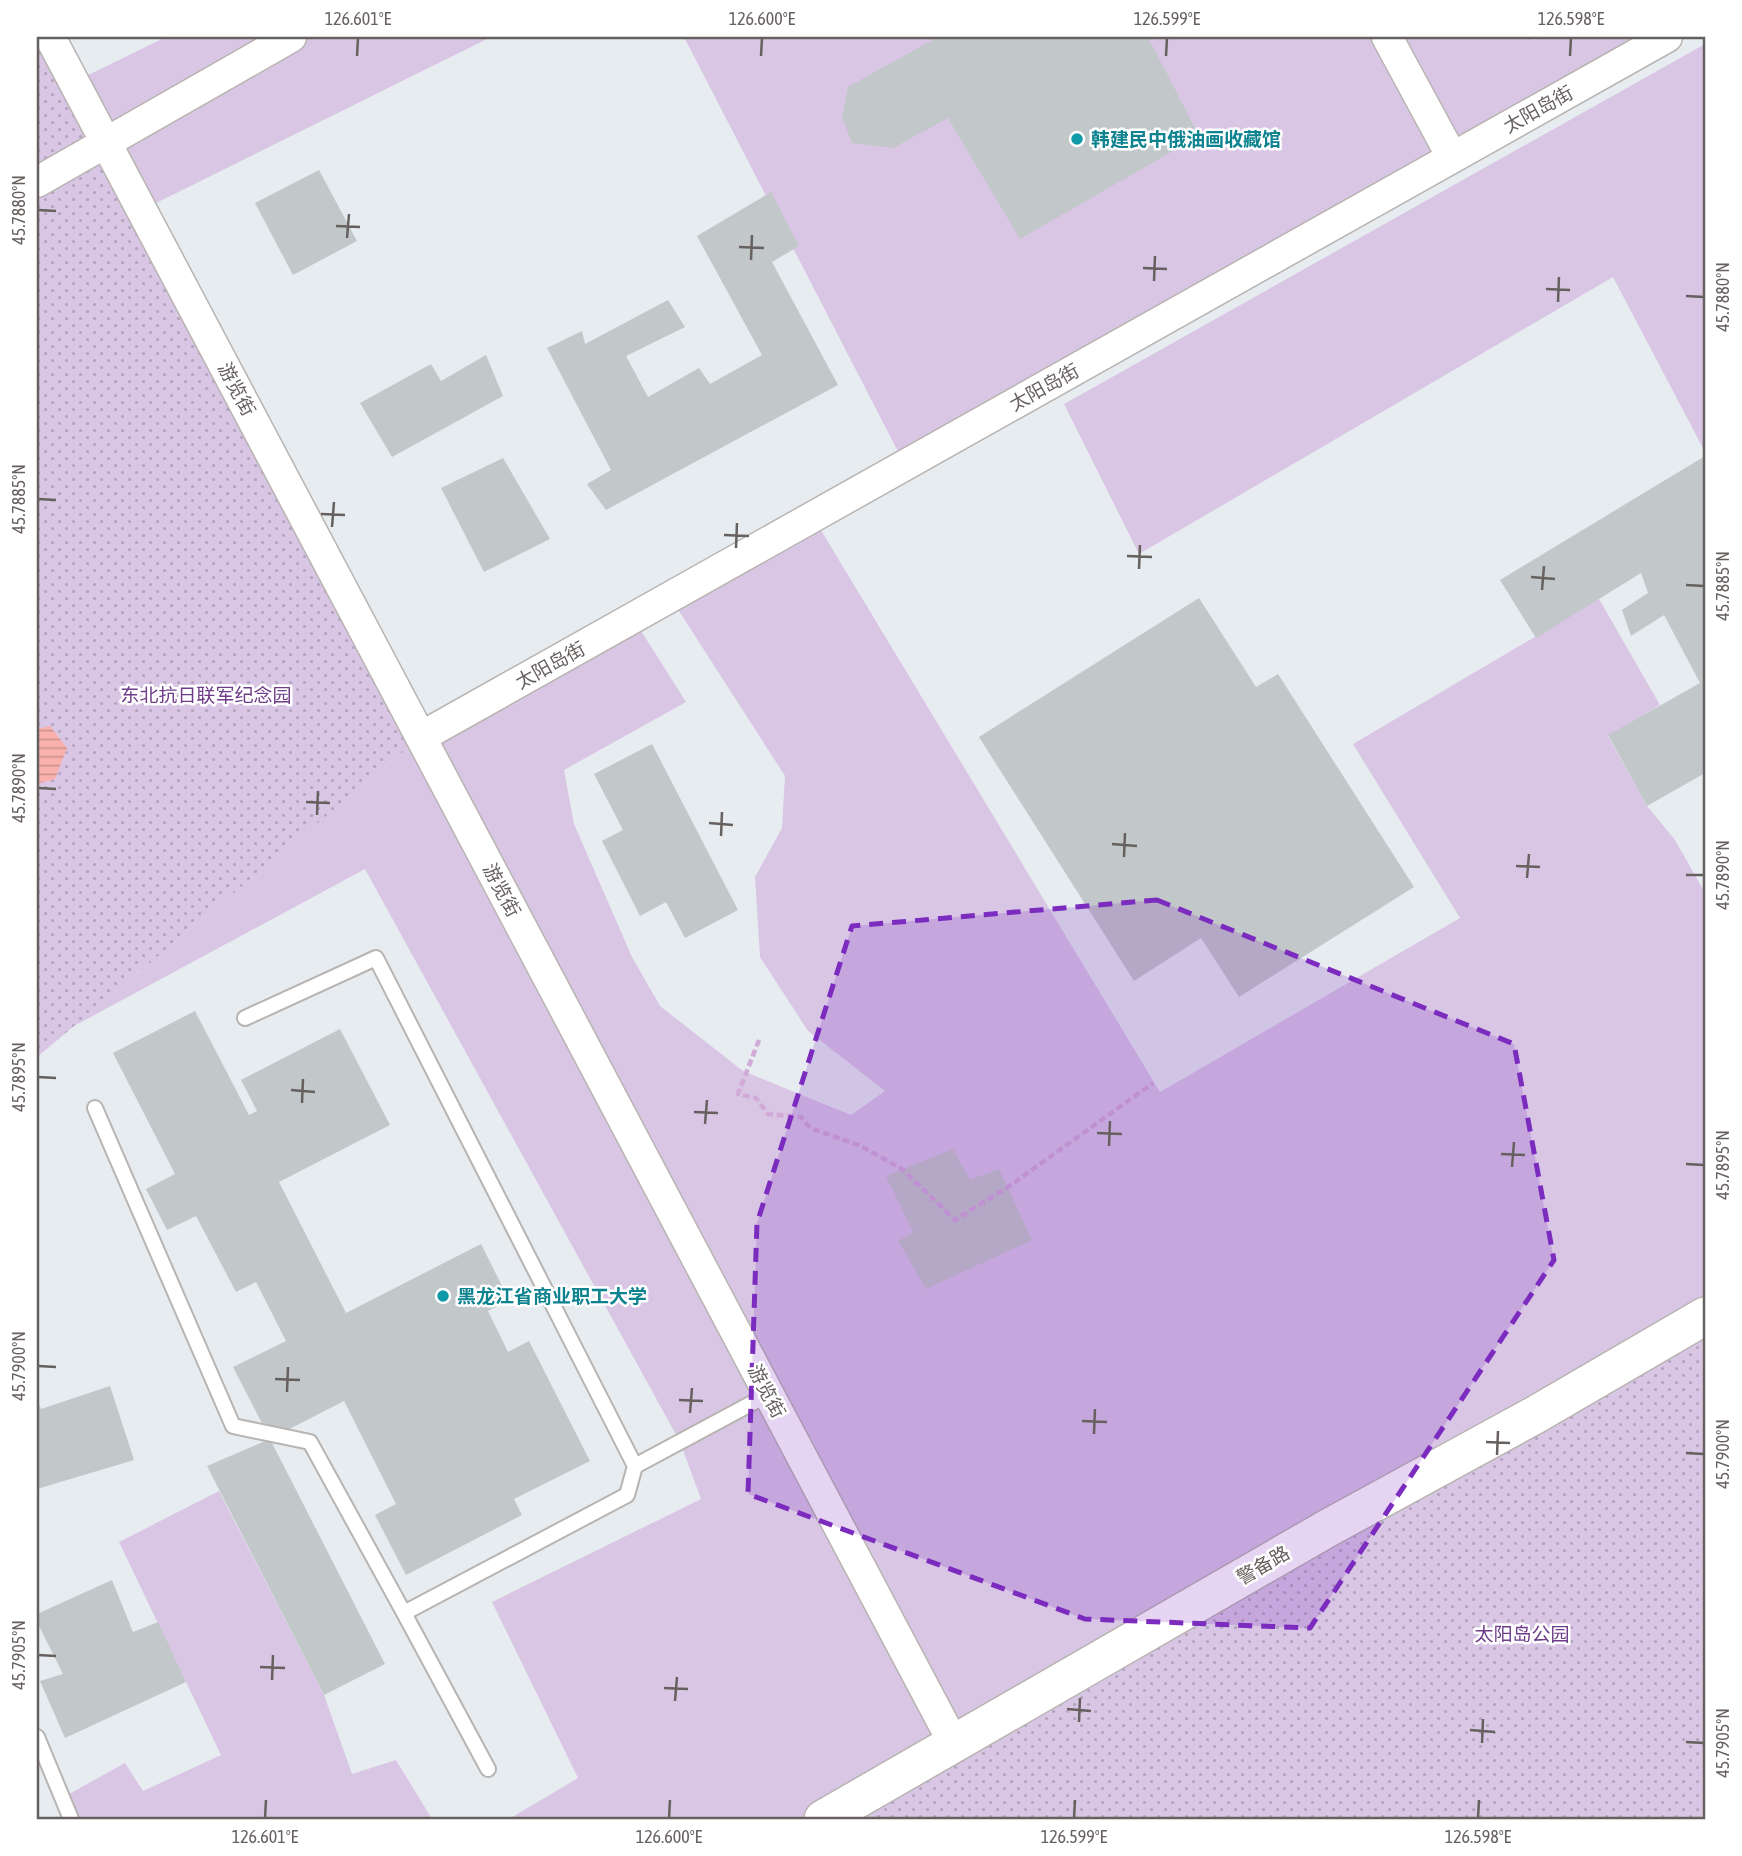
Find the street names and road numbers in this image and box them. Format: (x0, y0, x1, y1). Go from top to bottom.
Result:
street label: 太阳岛街 (1499, 81, 1577, 137)
street label: 游览街 (214, 359, 260, 419)
street label: 太阳岛街 (1005, 359, 1083, 415)
street label: 太阳岛街 (511, 637, 589, 693)
street label: 游览街 (479, 860, 525, 920)
street label: 游览街 (744, 1361, 790, 1421)
street label: 警备路 (1233, 1541, 1293, 1589)

